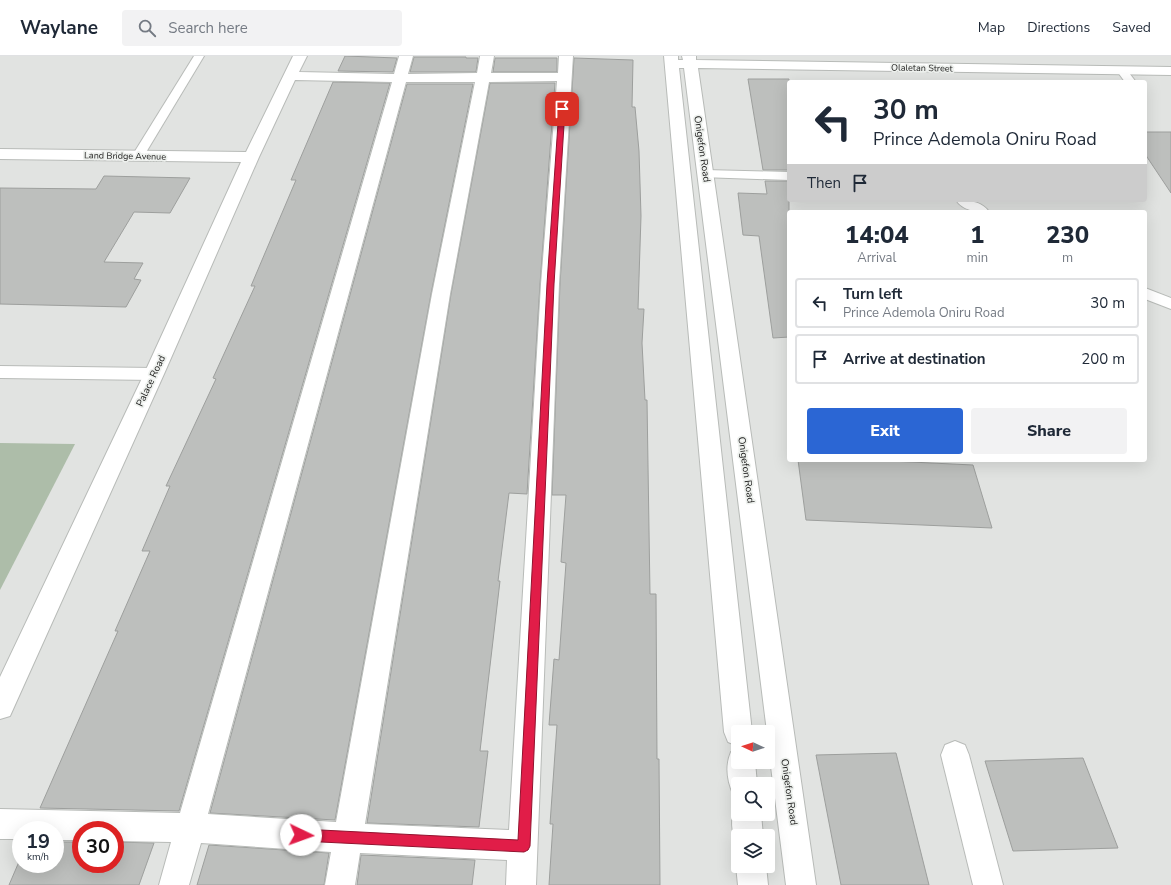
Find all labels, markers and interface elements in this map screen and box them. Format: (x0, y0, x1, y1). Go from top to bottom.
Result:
search box (122, 10, 402, 46)
text: Waylane (20, 15, 98, 41)
icon: search (136, 17, 158, 39)
text: Search here (168, 18, 248, 38)
text: Map (978, 18, 1005, 37)
text: Directions (1027, 18, 1090, 37)
text: Saved (1112, 18, 1151, 37)
street label: Olaletan Street (891, 61, 954, 75)
text: 30 m (873, 91, 939, 129)
pin (545, 92, 579, 126)
icon: left (807, 96, 859, 148)
icon: arrive (551, 98, 573, 120)
street label: Onigefon Road (690, 115, 714, 183)
text: Prince Ademola Oniru Road (873, 127, 1097, 151)
street label: Land Bridge Avenue (84, 149, 166, 163)
icon: arrive (849, 172, 871, 194)
text: Then (807, 173, 841, 193)
text: 14:04 (845, 219, 909, 251)
text: 1 (970, 219, 985, 251)
text: 230 (1046, 219, 1089, 251)
text: Arrival (857, 249, 896, 267)
text: min (967, 249, 988, 267)
text: m (1062, 249, 1073, 267)
text: Turn left (843, 284, 902, 304)
icon: left (809, 292, 831, 314)
text: 30 m (1090, 293, 1125, 313)
text: Prince Ademola Oniru Road (843, 304, 1005, 322)
icon: arrive (809, 348, 831, 370)
text: Arrive at destination (843, 349, 986, 369)
text: 200 m (1081, 349, 1125, 369)
street label: Palace Road (133, 353, 169, 409)
button: Exit (807, 408, 963, 454)
button: Share (971, 408, 1127, 454)
street label: Onigefon Road (734, 436, 758, 504)
north arrow (731, 725, 775, 769)
map controls (731, 725, 775, 873)
street label: Onigefon Road (777, 758, 801, 826)
button: search (731, 777, 775, 821)
position arrow (280, 814, 322, 856)
speed limit sign: 30 (72, 821, 124, 873)
text: 19 (26, 828, 50, 855)
button: layers (731, 829, 775, 873)
text: km/h (27, 850, 49, 864)

